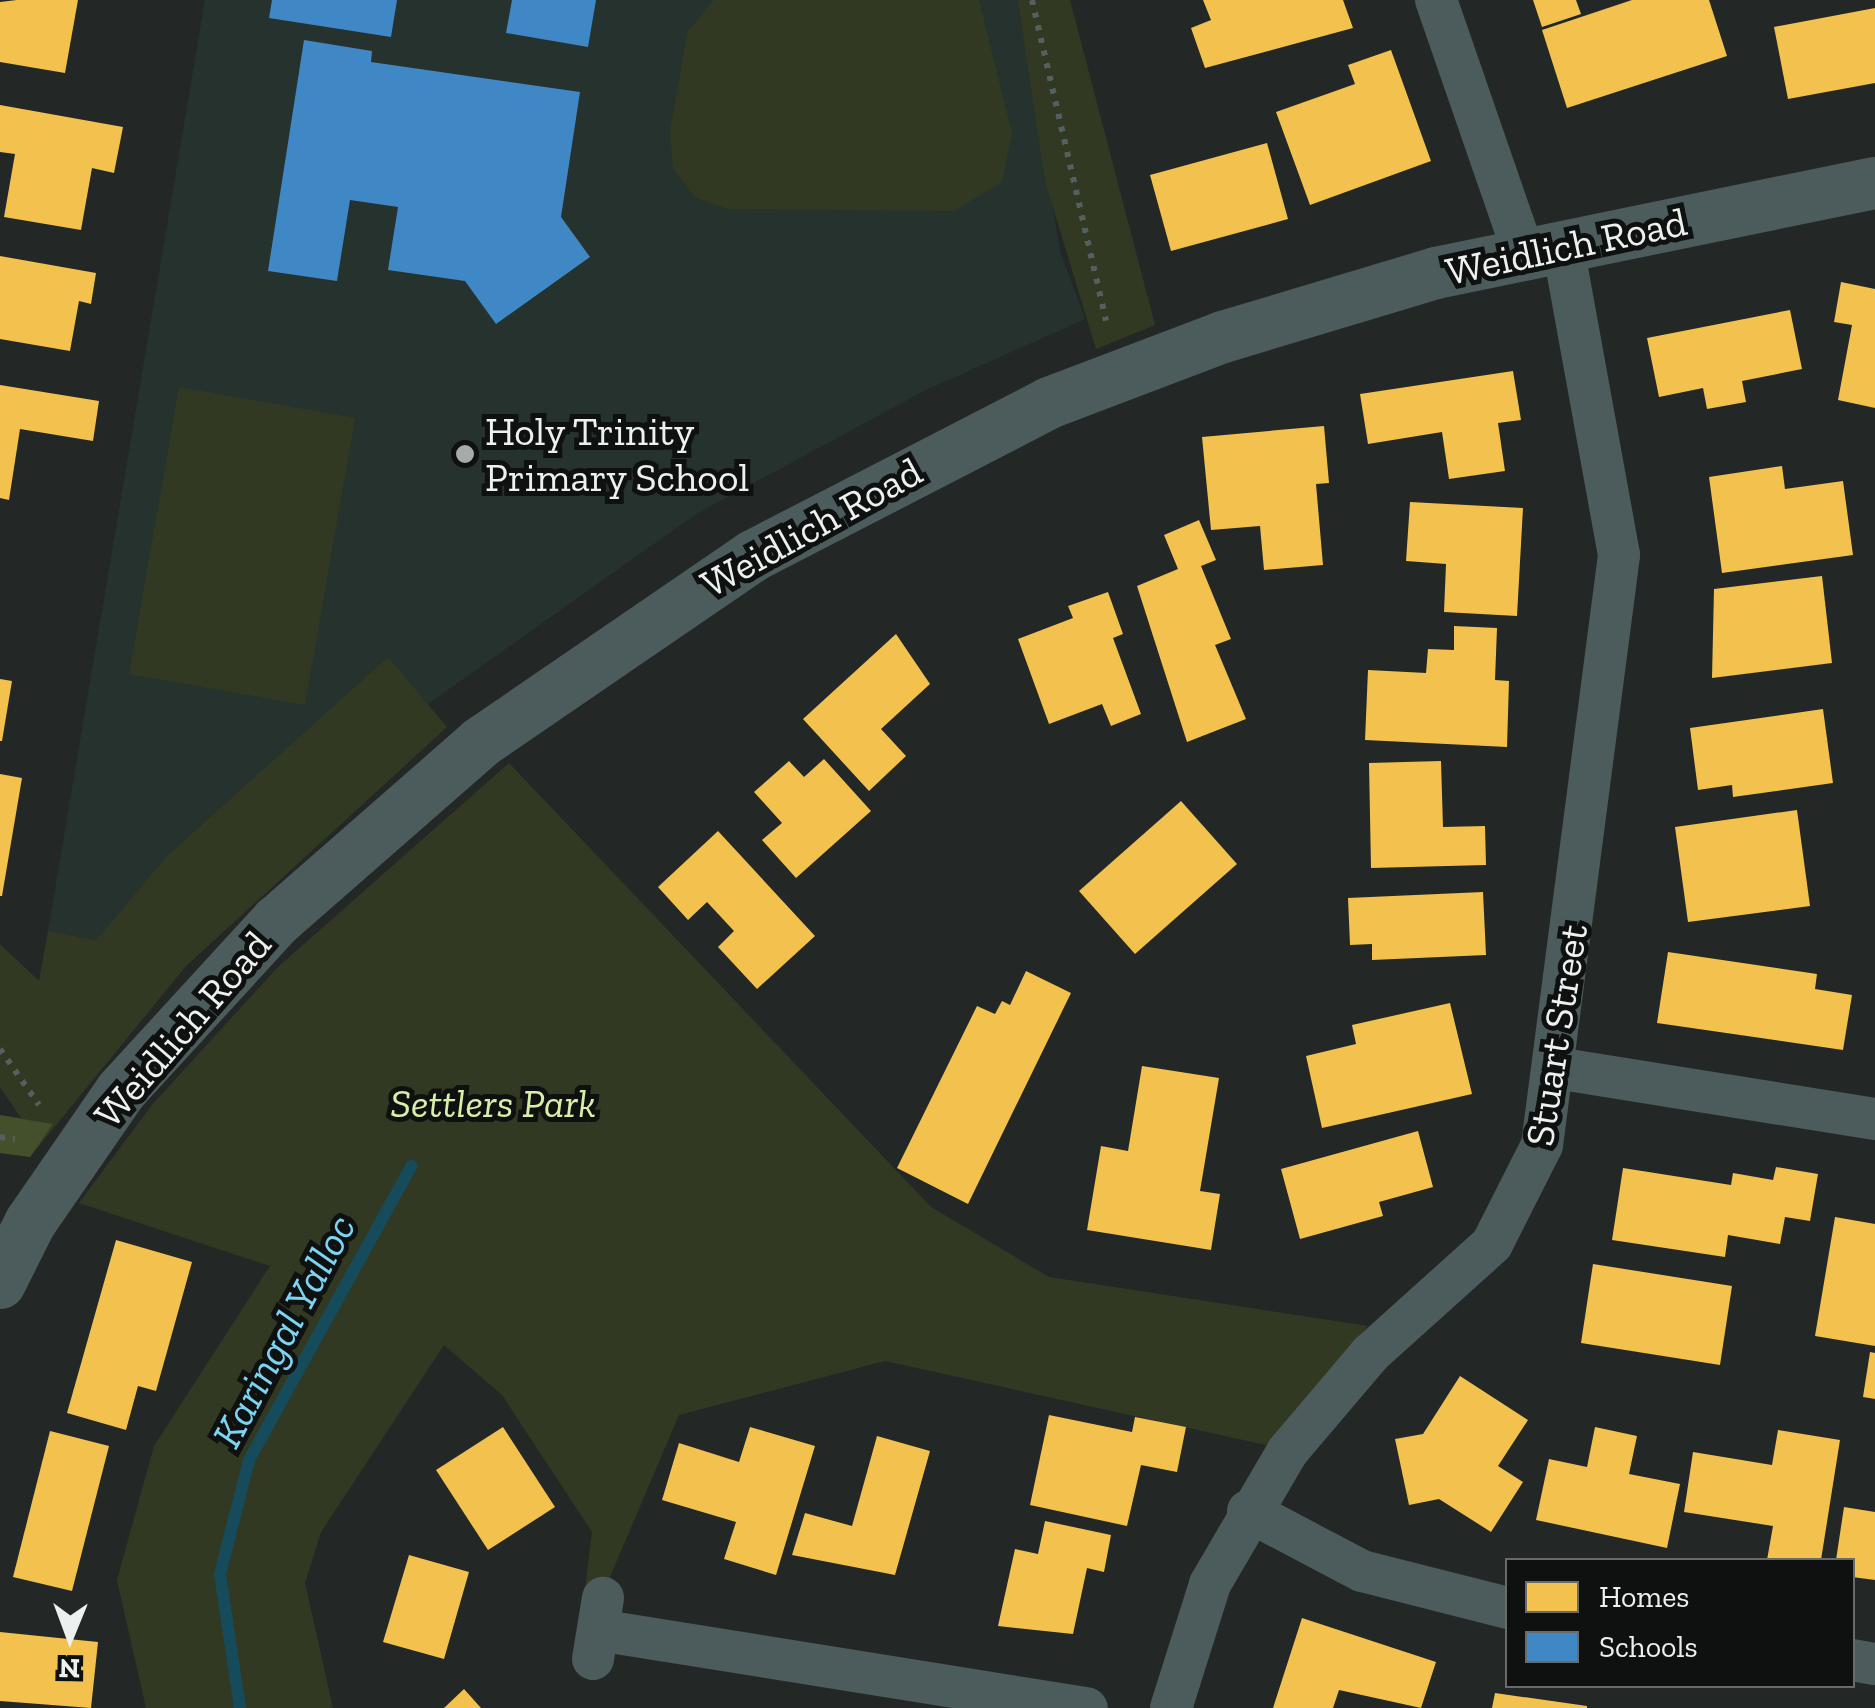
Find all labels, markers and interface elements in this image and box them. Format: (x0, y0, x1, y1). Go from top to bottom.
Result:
street label: Weidlich Road (1441, 197, 1691, 295)
place label: Holy Trinity Primary School (485, 407, 750, 501)
marker: Holy Trinity Primary School (454, 443, 476, 465)
street label: Weidlich Road (692, 447, 930, 607)
street label: Weidlich Road (83, 921, 281, 1137)
street label: Stuart Street (1515, 921, 1597, 1149)
park label: Settlers Park (390, 1079, 596, 1127)
water label: Karingal Yalloc (201, 1205, 367, 1457)
legend (1505, 1558, 1855, 1688)
text: Homes (1599, 1579, 1689, 1615)
north arrow (20, 1588, 120, 1688)
text: Schools (1599, 1629, 1698, 1665)
text: N (59, 1652, 80, 1685)

